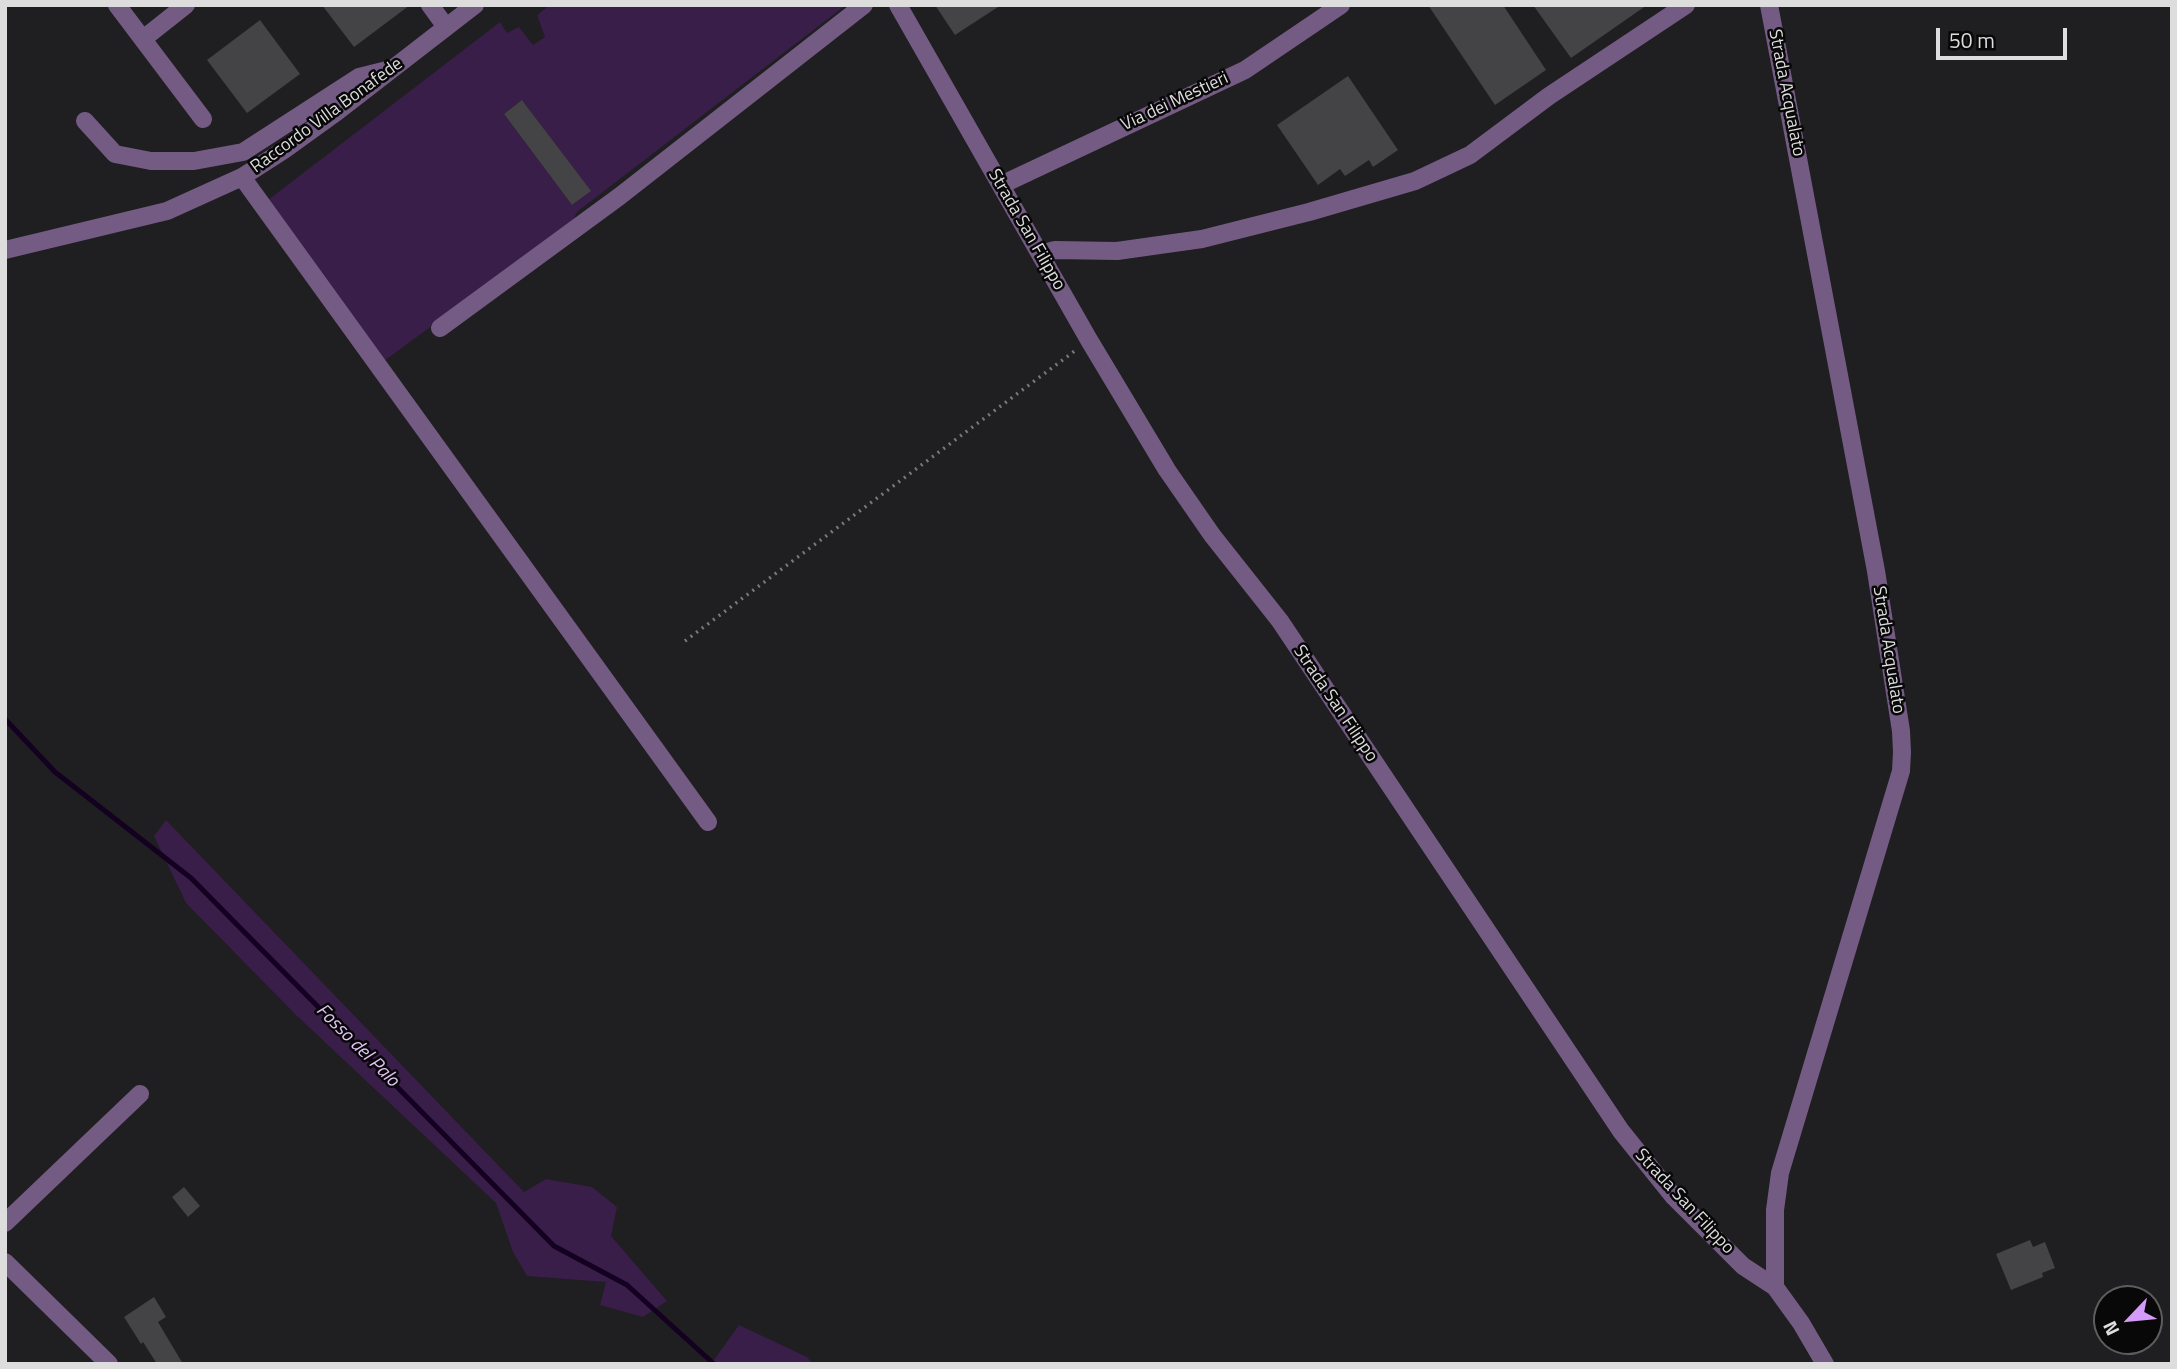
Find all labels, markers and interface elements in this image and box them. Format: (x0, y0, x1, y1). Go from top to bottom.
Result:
scale bar (1939, 14, 2070, 58)
text: 50 m (1949, 24, 1995, 56)
street label: Strada Acqualato (1763, 28, 1809, 158)
street label: Raccordo Villa Bonafede (247, 54, 407, 178)
street label: Via dei Mestieri (1118, 68, 1232, 136)
street label: Strada San Filippo (983, 166, 1069, 294)
street label: Strada Acqualato (1867, 585, 1909, 715)
street label: Strada San Filippo (1288, 642, 1382, 766)
water label: Fosso del Palo (311, 1000, 403, 1092)
street label: Strada San Filippo (1630, 1145, 1738, 1259)
north arrow (2093, 1285, 2163, 1355)
text: N (2095, 1316, 2126, 1341)

